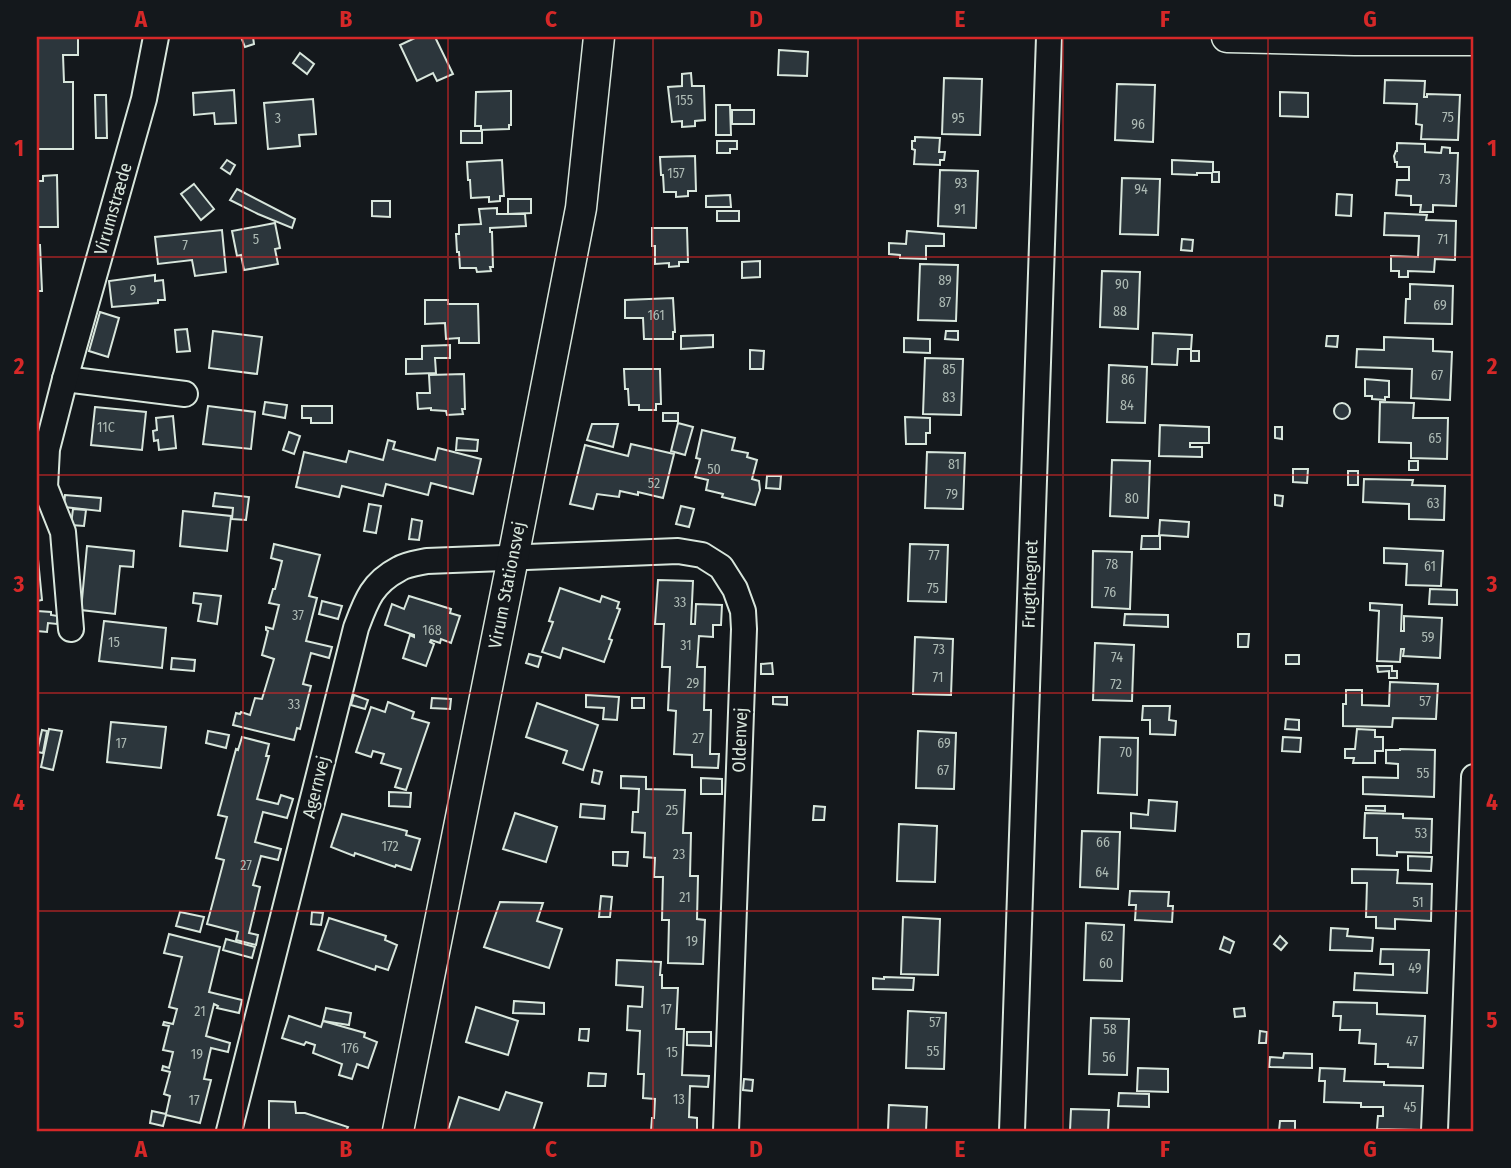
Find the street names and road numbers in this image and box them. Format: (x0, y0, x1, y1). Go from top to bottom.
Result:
street label: Virumstræde (89, 160, 137, 258)
street label: Virum Stationsvej (484, 520, 530, 650)
street label: Frugthegnet (1017, 539, 1043, 629)
street label: Oldenvej (728, 707, 752, 773)
street label: Agernvej (298, 754, 334, 820)

